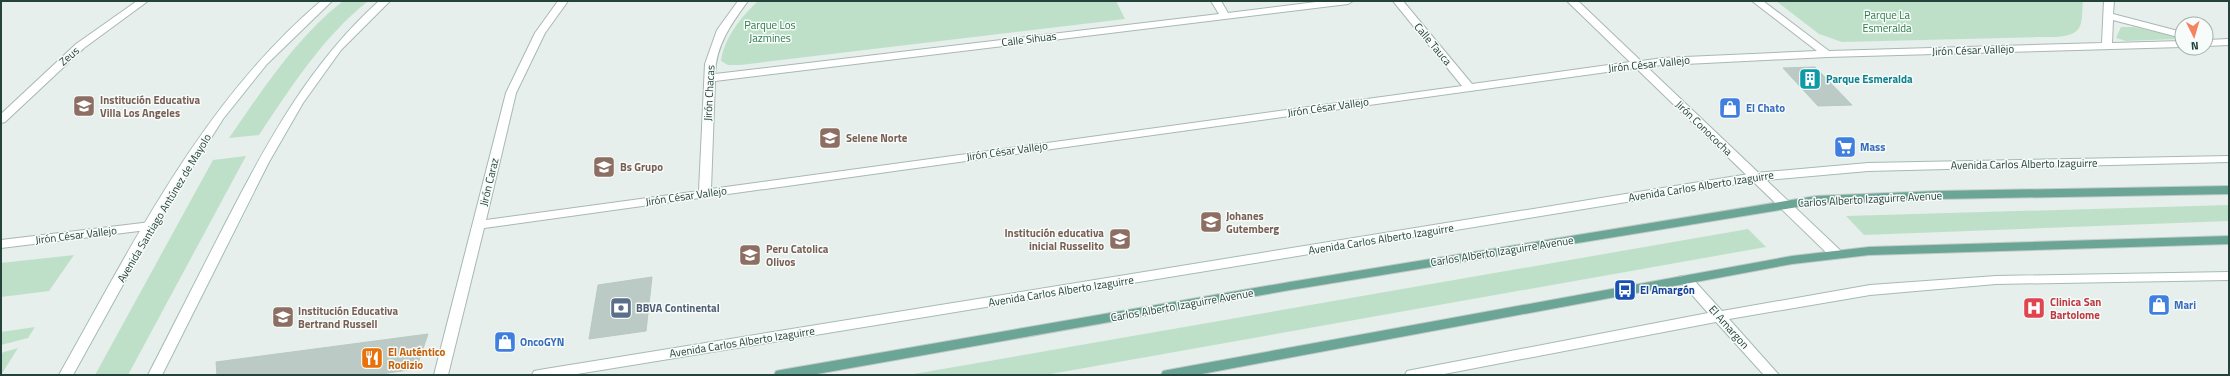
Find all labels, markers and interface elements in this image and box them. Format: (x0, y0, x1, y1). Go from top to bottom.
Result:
park label: Parque La Esmeralda (1862, 7, 1912, 36)
north arrow (2174, 16, 2214, 56)
park label: Parque Los Jazmines (744, 17, 796, 46)
street label: Calle Tauca (1410, 19, 1456, 69)
street label: Calle Sihuas (1001, 28, 1057, 50)
text: N (2190, 38, 2199, 54)
street label: Jirón César Vallejo (1932, 41, 2015, 59)
street label: Zeus (55, 43, 83, 69)
street label: Jirón César Vallejo (1607, 52, 1691, 76)
street label: Jirón Chacas (700, 64, 718, 122)
building icon: Parque Esmeralda (1797, 66, 1823, 92)
place label: Parque Esmeralda (1826, 71, 1913, 87)
place label: Institución Educativa Villa Los Angeles (100, 92, 200, 121)
school or university icon: Institución Educativa Villa Los Angeles (71, 93, 97, 119)
street label: Jirón César Vallejo (1286, 93, 1370, 121)
shop icon: El Chato (1717, 95, 1743, 121)
street label: Jirón Conococha (1672, 97, 1736, 160)
place label: El Chato (1746, 100, 1785, 116)
school or university icon: Selene Norte (817, 125, 843, 151)
street label: Avenida Santiago Antúnez de Mayolo (113, 130, 215, 285)
place label: Selene Norte (846, 130, 908, 146)
supermarket icon: Mass (1832, 134, 1858, 160)
street label: Jirón César Vallejo (965, 137, 1049, 165)
place label: Mass (1860, 139, 1885, 155)
school or university icon: Bs Grupo (591, 154, 617, 180)
street label: Avenida Carlos Alberto Izaguirre (1950, 155, 2098, 173)
street label: Jirón Caraz (475, 156, 503, 208)
place label: Bs Grupo (620, 159, 663, 175)
street label: Avenida Carlos Alberto Izaguirre (1627, 167, 1775, 205)
street label: Jirón César Vallejo (644, 182, 728, 210)
street label: Carlos Alberto Izaguirre Avenue (1797, 187, 1943, 211)
place label: Johanes Gutemberg (1226, 208, 1279, 237)
school or university icon: Johanes Gutemberg (1198, 209, 1224, 235)
street label: Avenida Carlos Alberto Izaguirre (1307, 220, 1455, 258)
street label: Jirón César Vallejo (34, 222, 118, 248)
place label: Institución educativa inicial Russelito (1004, 225, 1104, 254)
school or university icon: Institución educativa inicial Russelito (1107, 226, 1133, 252)
street label: Carlos Alberto Izaguirre Avenue (1429, 232, 1575, 270)
place label: Peru Catolica Olivos (766, 241, 829, 270)
school or university icon: Peru Catolica Olivos (737, 242, 763, 268)
street label: Avenida Carlos Alberto Izaguirre (987, 272, 1135, 310)
bus stop icon: El Amargón (1612, 277, 1638, 303)
place label: El Amargón (1640, 282, 1695, 298)
street label: Carlos Alberto Izaguirre Avenue (1109, 284, 1255, 325)
shop icon: Mari (2146, 292, 2172, 318)
place label: Clinica San Bartolome (2050, 294, 2101, 323)
bank icon: BBVA Continental (608, 295, 634, 321)
hospital icon: Clinica San Bartolome (2021, 295, 2047, 321)
place label: Mari (2174, 297, 2196, 313)
place label: BBVA Continental (636, 300, 720, 316)
street label: El Amargon (1705, 302, 1753, 352)
place label: Institución Educativa Bertrand Russell (298, 303, 398, 332)
school or university icon: Institución Educativa Bertrand Russell (270, 304, 296, 330)
street label: Avenida Carlos Alberto Izaguirre (668, 323, 816, 361)
shop icon: OncoGYN (492, 329, 518, 355)
place label: OncoGYN (520, 334, 564, 350)
place label: El Auténtico Rodizio (388, 344, 446, 373)
restaurant icon: El Auténtico Rodizio (359, 345, 385, 371)

